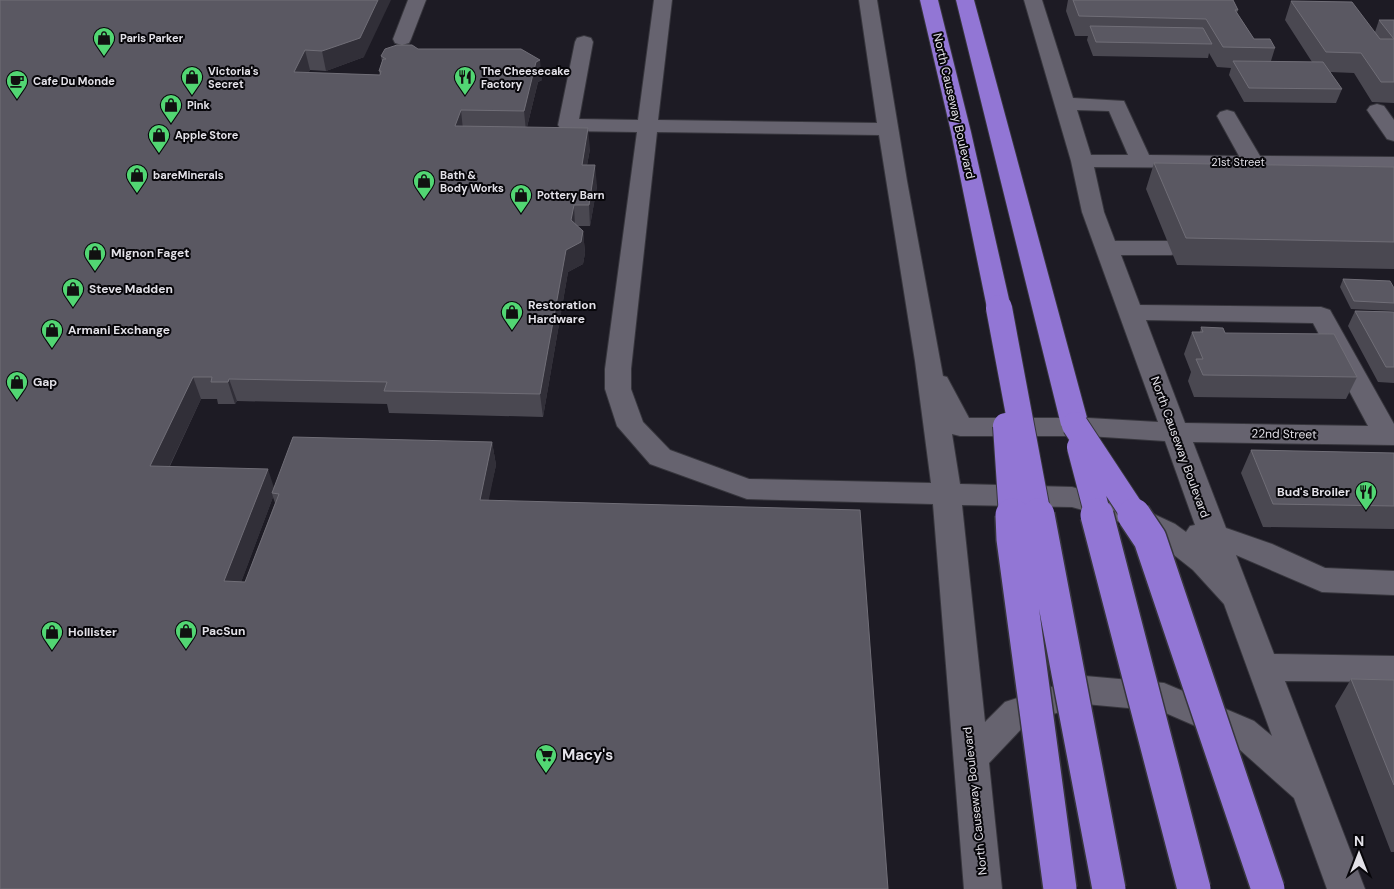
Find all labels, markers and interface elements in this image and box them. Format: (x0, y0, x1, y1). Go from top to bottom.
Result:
shop icon: Paris Parker (92, 26, 116, 57)
place label: Paris Parker (120, 31, 184, 45)
street label: North Causeway Boulevard (929, 32, 979, 180)
place label: Victoria's Secret (208, 64, 259, 91)
place label: The Cheesecake Factory (481, 64, 570, 91)
shop icon: Victoria's Secret (180, 65, 204, 96)
restaurant icon: The Cheesecake Factory (453, 65, 477, 96)
cafe icon: Cafe Du Monde (5, 69, 29, 100)
place label: Cafe Du Monde (33, 74, 115, 88)
shop icon: Pink (159, 93, 183, 124)
place label: Pink (187, 98, 211, 112)
shop icon: Apple Store (147, 123, 171, 154)
place label: Apple Store (175, 128, 239, 142)
street label: 21st Street (1211, 155, 1265, 169)
shop icon: bareMinerals (125, 163, 149, 194)
place label: bareMinerals (153, 168, 224, 182)
place label: Bath & Body Works (440, 168, 504, 195)
shop icon: Bath & Body Works (412, 169, 436, 200)
shop icon: Pottery Barn (509, 183, 533, 214)
place label: Pottery Barn (537, 188, 605, 202)
shop icon: Mignon Faget (83, 241, 107, 272)
place label: Mignon Faget (111, 245, 189, 261)
shop icon: Steve Madden (61, 277, 85, 308)
place label: Steve Madden (89, 281, 173, 297)
place label: Restoration Hardware (528, 297, 596, 327)
shop icon: Restoration Hardware (500, 300, 524, 331)
shop icon: Armani Exchange (40, 318, 64, 349)
place label: Armani Exchange (68, 322, 170, 338)
shop icon: Gap (5, 370, 29, 401)
place label: Gap (33, 374, 57, 390)
street label: North Causeway Boulevard (1147, 374, 1213, 520)
street label: 22nd Street (1251, 425, 1317, 443)
restaurant icon: Bud's Broiler (1354, 480, 1378, 511)
place label: Bud's Broiler (1277, 484, 1350, 500)
shop icon: PacSun (174, 619, 198, 650)
shop icon: Hollister (40, 620, 64, 651)
place label: PacSun (202, 623, 245, 639)
place label: Hollister (68, 624, 117, 640)
street label: North Causeway Boulevard (959, 726, 991, 876)
supermarket icon: Macy's (534, 743, 558, 774)
place label: Macy's (562, 745, 613, 765)
north arrow (1334, 829, 1384, 879)
text: N (1354, 832, 1364, 850)

